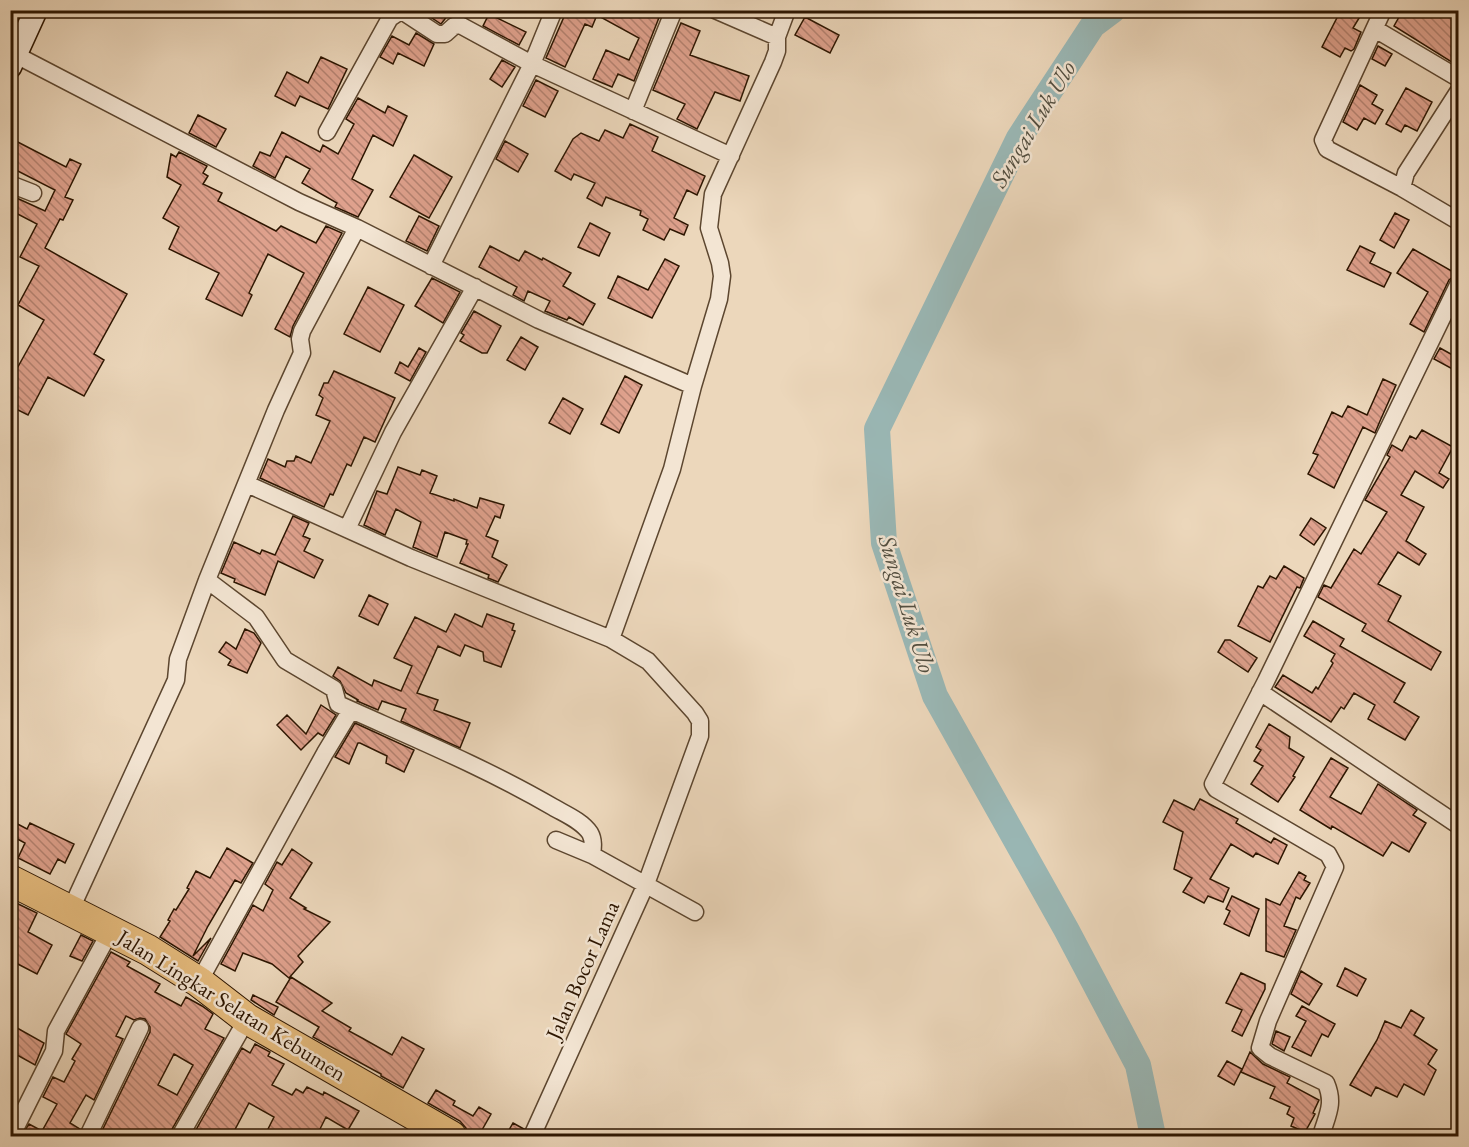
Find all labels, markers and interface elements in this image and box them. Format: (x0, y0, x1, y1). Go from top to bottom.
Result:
water label: Sungai Luk Ulo (982, 55, 1083, 194)
water label: Sungai Luk Ulo (872, 530, 943, 677)
street label: Jalan Bocor Lama (538, 896, 626, 1046)
street label: Jalan Lingkar Selatan Kebumen (110, 922, 352, 1088)

